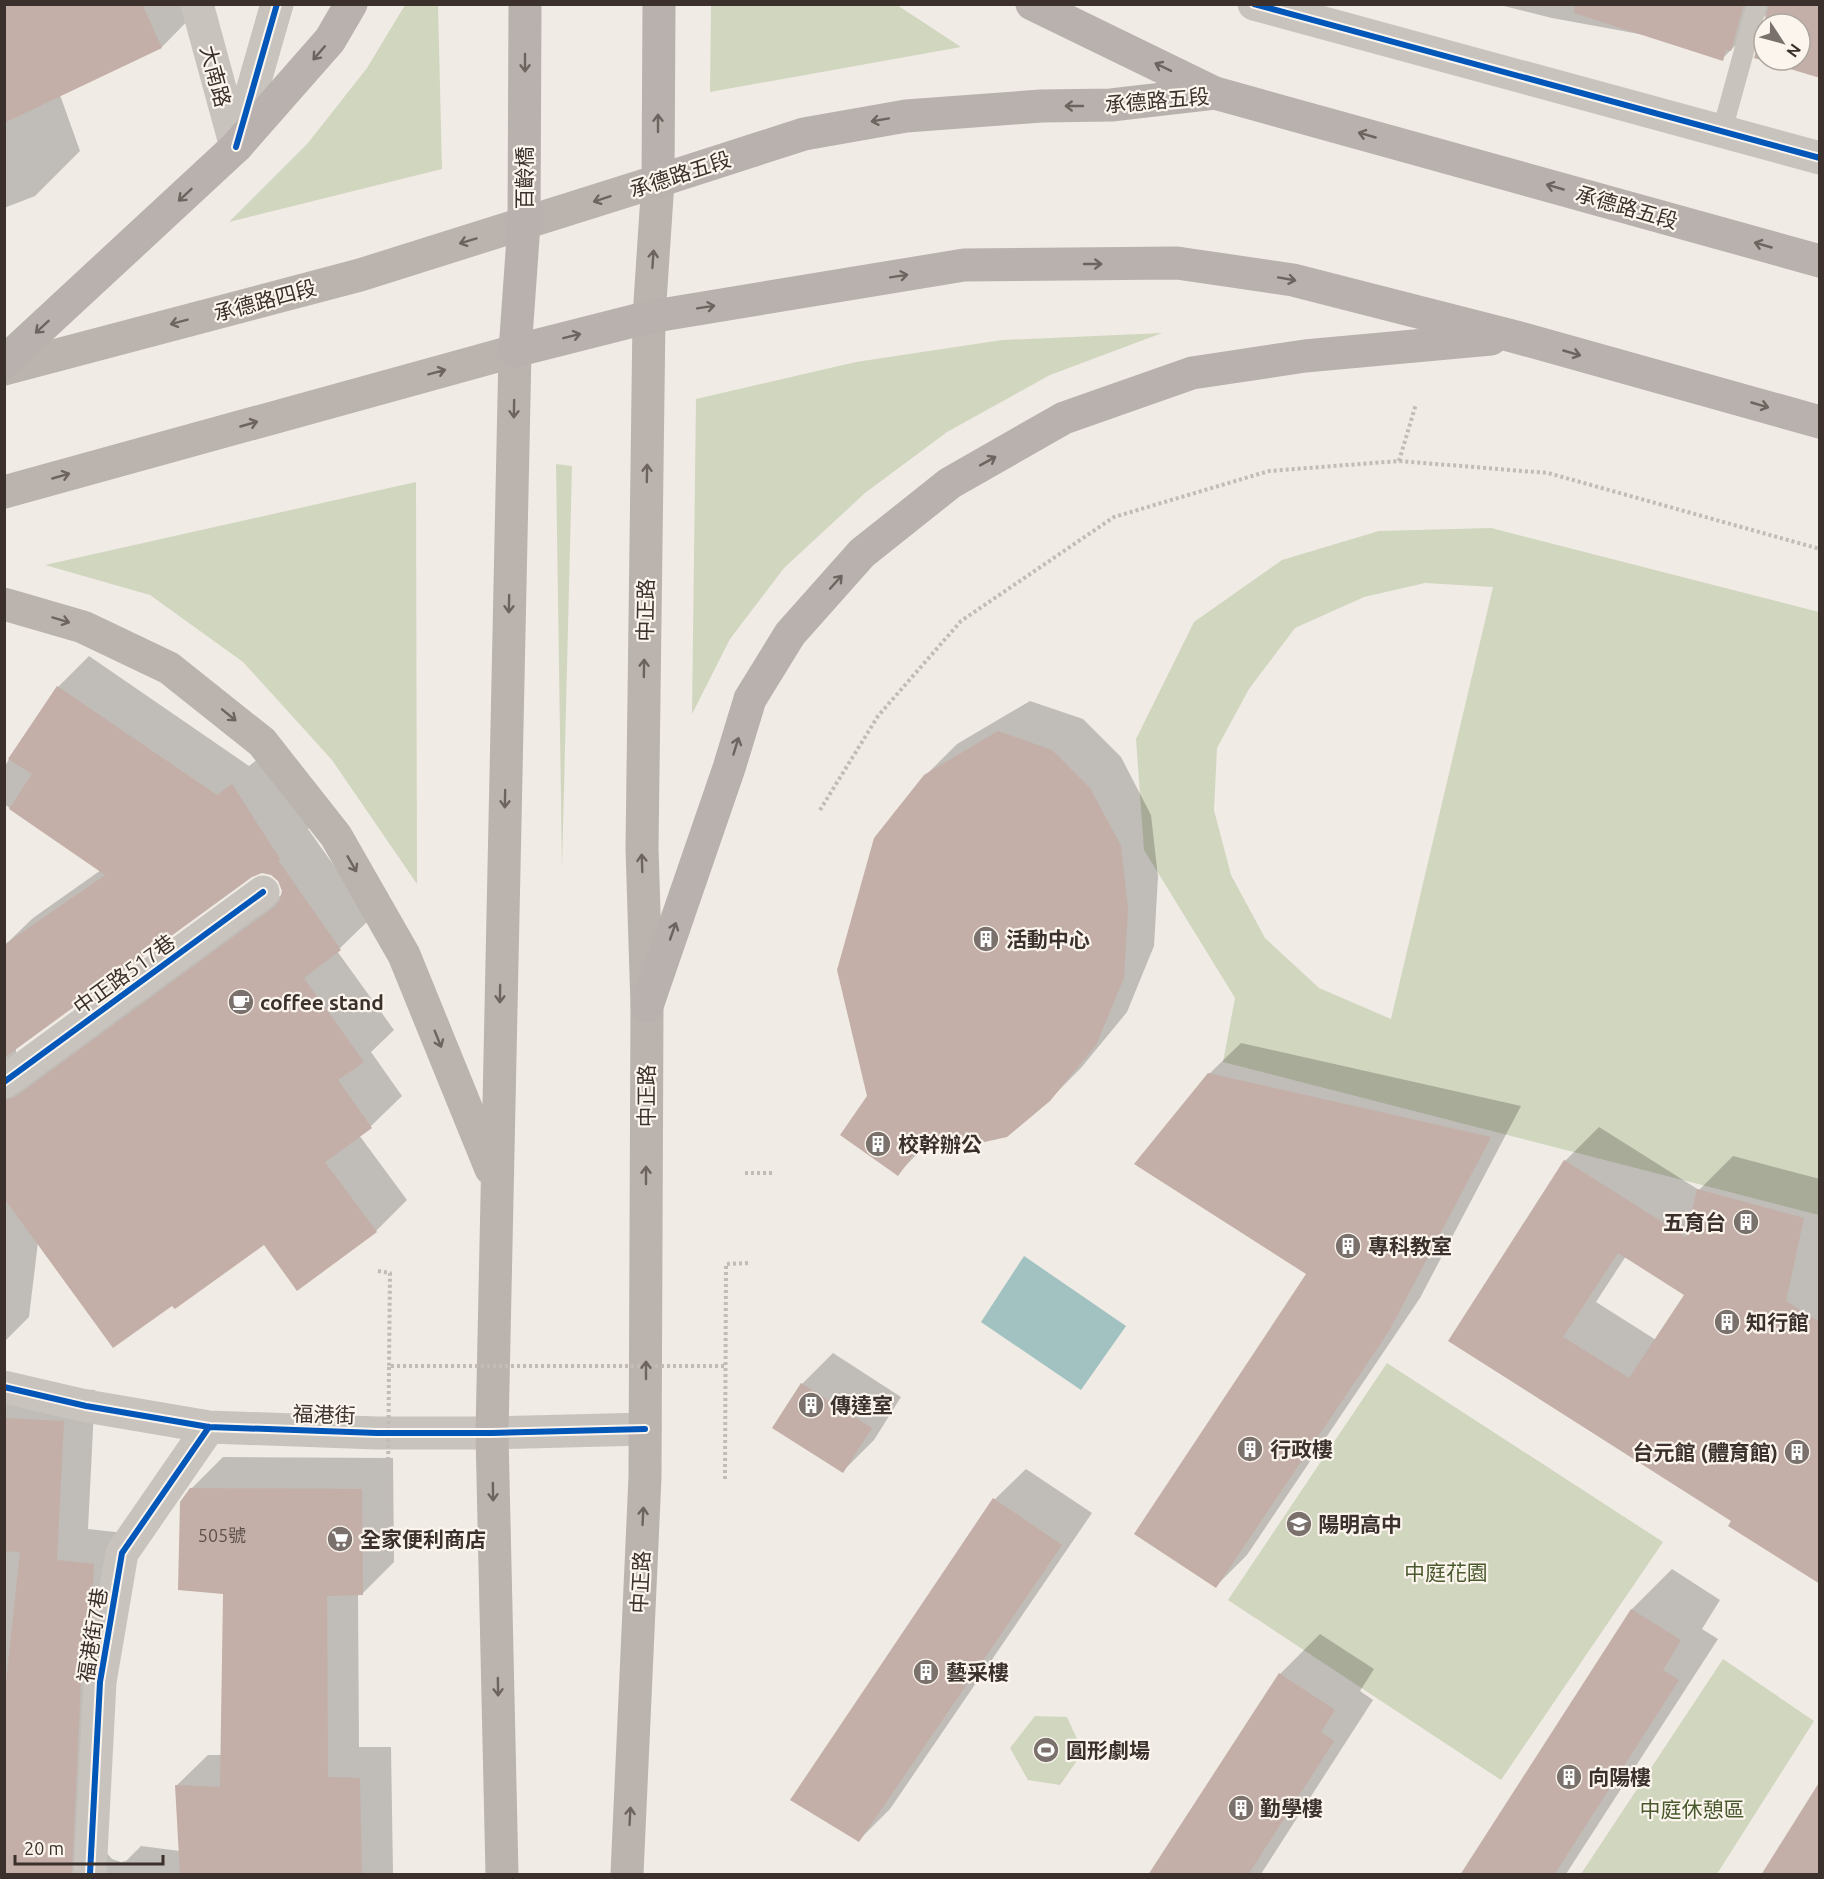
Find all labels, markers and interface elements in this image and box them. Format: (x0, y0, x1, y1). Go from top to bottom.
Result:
north arrow (1752, 12, 1812, 72)
text: N (1783, 41, 1805, 61)
street label: 大南路 (196, 42, 236, 110)
one-way arrow (312, 45, 326, 60)
one-way arrow (519, 52, 531, 72)
one-way arrow (1154, 61, 1172, 72)
street label: 承德路五段 (1104, 83, 1210, 117)
one-way arrow (1064, 100, 1084, 111)
one-way arrow (652, 113, 664, 133)
one-way arrow (870, 115, 890, 126)
one-way arrow (1358, 129, 1377, 140)
street label: 承德路五段 (626, 146, 734, 202)
street label: 百齡橋 (512, 147, 536, 210)
one-way arrow (1546, 181, 1565, 193)
street label: 承德路五段 (1573, 181, 1681, 233)
one-way arrow (178, 188, 193, 202)
one-way arrow (593, 194, 612, 205)
one-way arrow (459, 236, 478, 247)
one-way arrow (1754, 239, 1773, 251)
one-way arrow (647, 249, 658, 269)
one-way arrow (1082, 258, 1102, 270)
one-way arrow (888, 270, 908, 281)
one-way arrow (1276, 274, 1296, 285)
street label: 承德路四段 (211, 275, 319, 325)
one-way arrow (696, 302, 716, 313)
one-way arrow (170, 317, 189, 329)
one-way arrow (35, 320, 50, 334)
one-way arrow (562, 330, 581, 342)
one-way arrow (1562, 347, 1581, 359)
one-way arrow (427, 366, 446, 377)
one-way arrow (508, 399, 520, 419)
one-way arrow (1750, 400, 1769, 411)
one-way arrow (239, 418, 258, 429)
one-way arrow (979, 455, 996, 467)
one-way arrow (641, 464, 652, 484)
one-way arrow (51, 470, 70, 482)
one-way arrow (829, 575, 843, 590)
street label: 中正路 (632, 578, 658, 642)
one-way arrow (504, 594, 515, 614)
one-way arrow (51, 615, 70, 626)
one-way arrow (638, 659, 650, 679)
one-way arrow (221, 709, 237, 722)
one-way arrow (731, 737, 742, 756)
one-way arrow (499, 789, 511, 809)
one-way arrow (637, 854, 648, 874)
one-way arrow (347, 856, 359, 873)
one-way arrow (668, 922, 679, 940)
building icon: 活動中心 (971, 924, 1001, 954)
place label: 活動中心 (1006, 927, 1090, 951)
street label: 中正路517巷 (69, 929, 179, 1019)
one-way arrow (495, 984, 506, 1004)
cafe icon: coffee stand (226, 987, 256, 1017)
place label: coffee stand (260, 990, 384, 1014)
one-way arrow (433, 1029, 444, 1048)
street label: 中正路 (634, 1065, 658, 1128)
building icon: 校幹辦公 (863, 1129, 893, 1159)
place label: 校幹辦公 (898, 1132, 982, 1156)
one-way arrow (640, 1166, 652, 1186)
building icon: 五育台 (1731, 1207, 1761, 1237)
place label: 五育台 (1663, 1210, 1726, 1234)
building icon: 專科教室 (1333, 1231, 1363, 1261)
place label: 專科教室 (1368, 1234, 1452, 1258)
building icon: 知行館 (1712, 1307, 1742, 1337)
place label: 知行館 (1746, 1310, 1809, 1334)
one-way arrow (640, 1361, 652, 1381)
building icon: 傳達室 (796, 1390, 826, 1420)
place label: 傳達室 (830, 1393, 893, 1417)
street label: 福港街 (292, 1401, 356, 1427)
building icon: 行政樓 (1235, 1434, 1265, 1464)
place label: 行政樓 (1270, 1437, 1333, 1461)
building icon: 台元館 (體育館) (1782, 1437, 1812, 1467)
place label: 台元館 (體育館) (1632, 1440, 1778, 1464)
one-way arrow (487, 1481, 499, 1501)
one-way arrow (638, 1507, 649, 1527)
school or university icon: 陽明高中 (1284, 1509, 1314, 1539)
place label: 陽明高中 (1318, 1512, 1402, 1536)
supermarket icon: 全家便利商店 (325, 1524, 355, 1554)
house number: 505號 (198, 1525, 246, 1545)
place label: 全家便利商店 (360, 1527, 486, 1551)
street label: 中正路 (626, 1550, 654, 1614)
park label: 中庭花園 (1404, 1560, 1488, 1584)
street label: 福港街7巷 (73, 1586, 111, 1684)
building icon: 藝采樓 (911, 1657, 941, 1687)
place label: 藝采樓 (946, 1660, 1009, 1684)
one-way arrow (492, 1676, 504, 1696)
sports icon: 圓形劇場 (1031, 1735, 1061, 1765)
place label: 圓形劇場 (1066, 1738, 1150, 1762)
building icon: 向陽樓 (1554, 1762, 1584, 1792)
place label: 向陽樓 (1588, 1765, 1651, 1789)
building icon: 勤學樓 (1226, 1793, 1256, 1823)
place label: 勤學樓 (1260, 1796, 1323, 1820)
park label: 中庭休憩區 (1640, 1797, 1745, 1821)
one-way arrow (624, 1807, 635, 1827)
scale bar (15, 1828, 164, 1866)
text: 20 m (24, 1838, 64, 1858)

